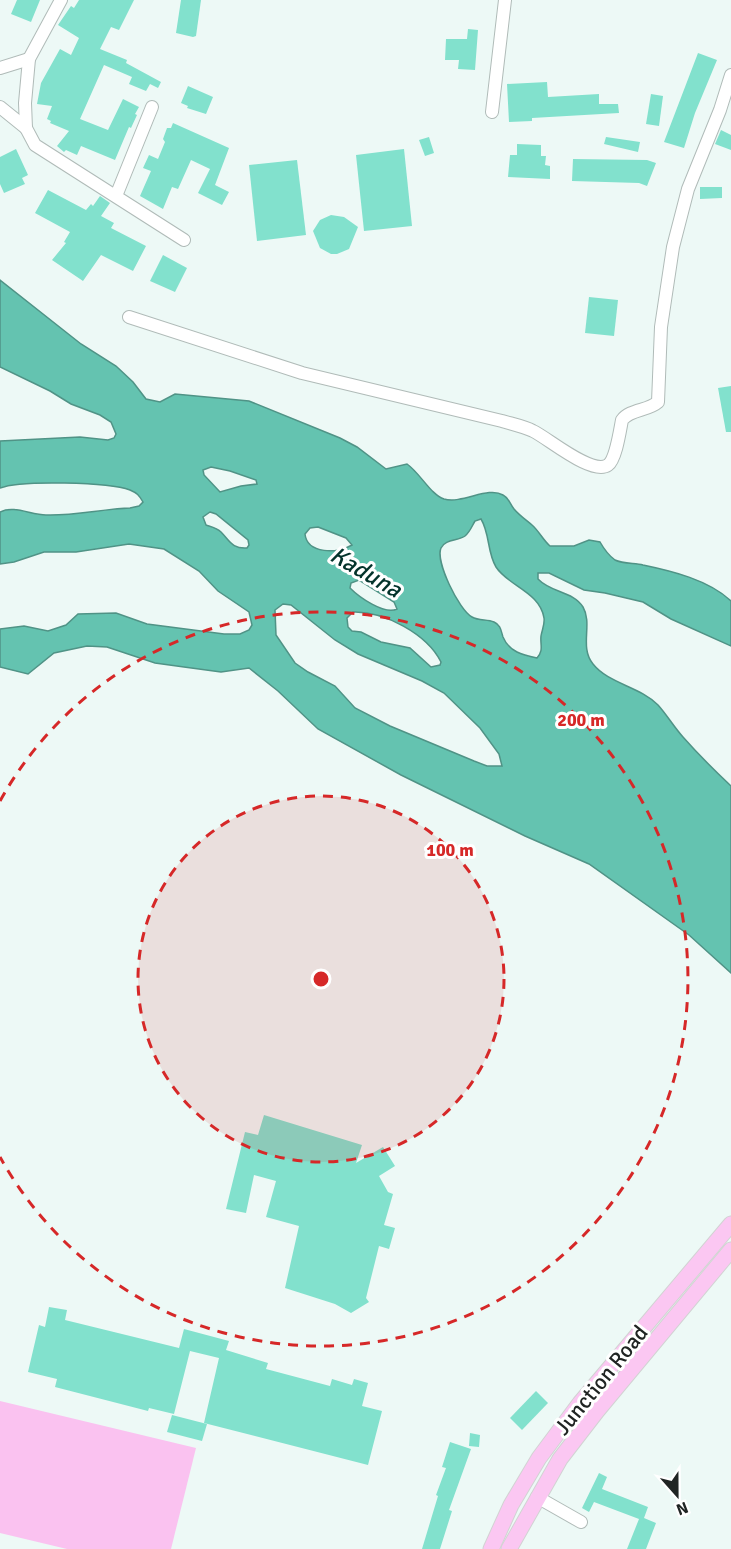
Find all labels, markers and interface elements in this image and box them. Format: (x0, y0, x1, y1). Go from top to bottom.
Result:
water label: Kaduna (325, 540, 408, 605)
text: 200 m (557, 709, 605, 731)
text: 100 m (426, 839, 474, 861)
centre of rings (311, 969, 331, 989)
street label: Junction Road (549, 1320, 653, 1440)
north arrow (647, 1465, 707, 1525)
text: N (673, 1497, 691, 1519)

